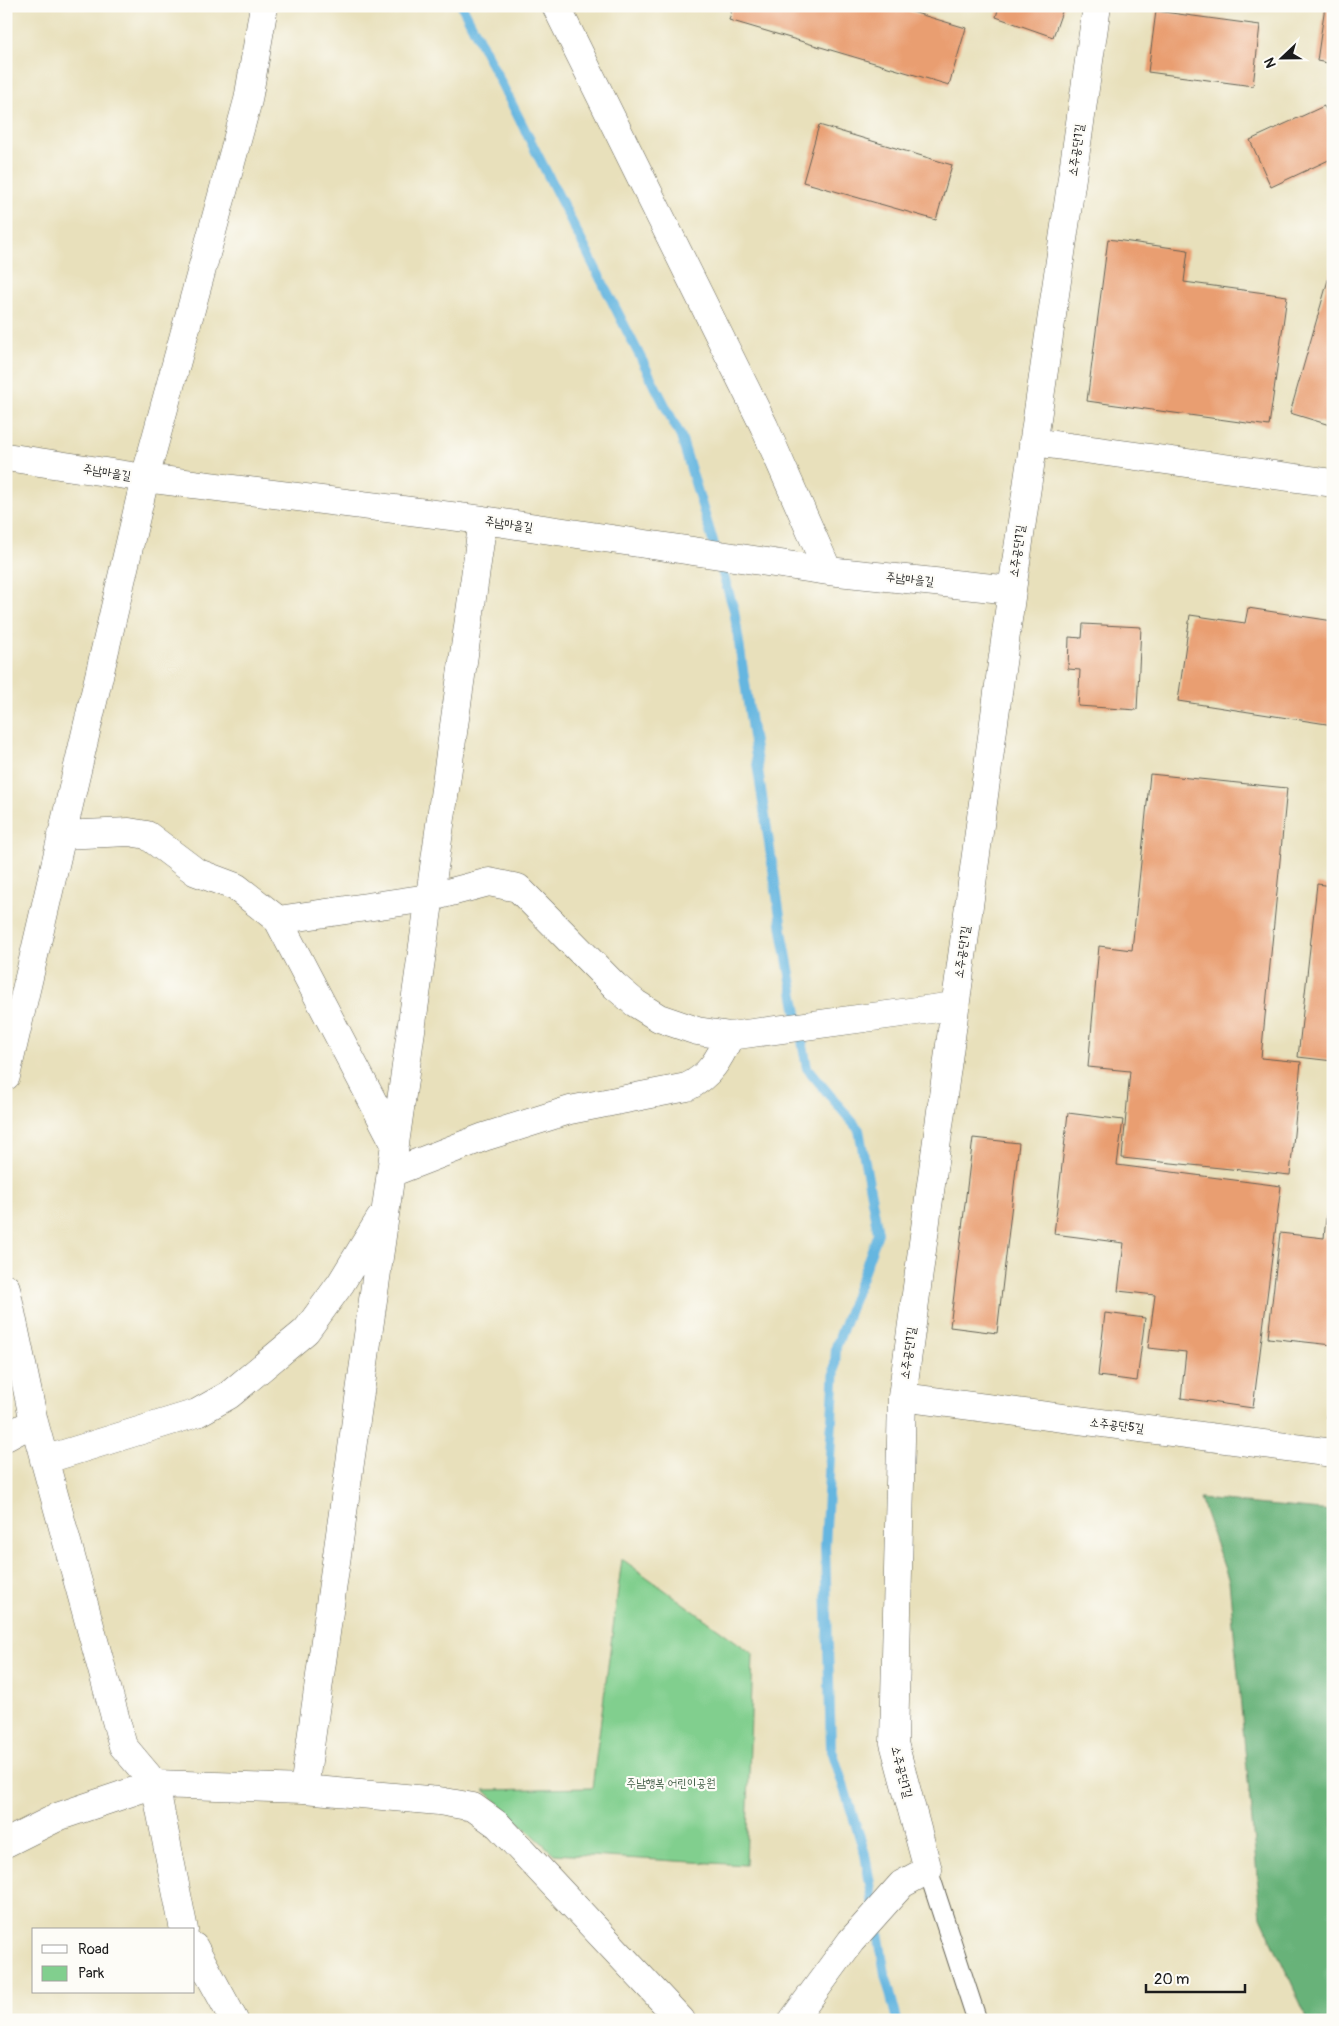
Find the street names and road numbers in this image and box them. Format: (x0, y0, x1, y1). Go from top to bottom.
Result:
street label: 소주공단1길 (1065, 122, 1088, 177)
street label: 주남마을길 (82, 461, 132, 484)
street label: 주남마을길 (484, 514, 534, 535)
street label: 소주공단1길 (1006, 523, 1029, 578)
street label: 주남마을길 (885, 570, 935, 590)
street label: 소주공단1길 (951, 924, 974, 979)
street label: 소주공단1길 (897, 1325, 920, 1380)
street label: 소주공단5길 (1089, 1415, 1145, 1436)
street label: 소주공단1길 (888, 1745, 915, 1800)

